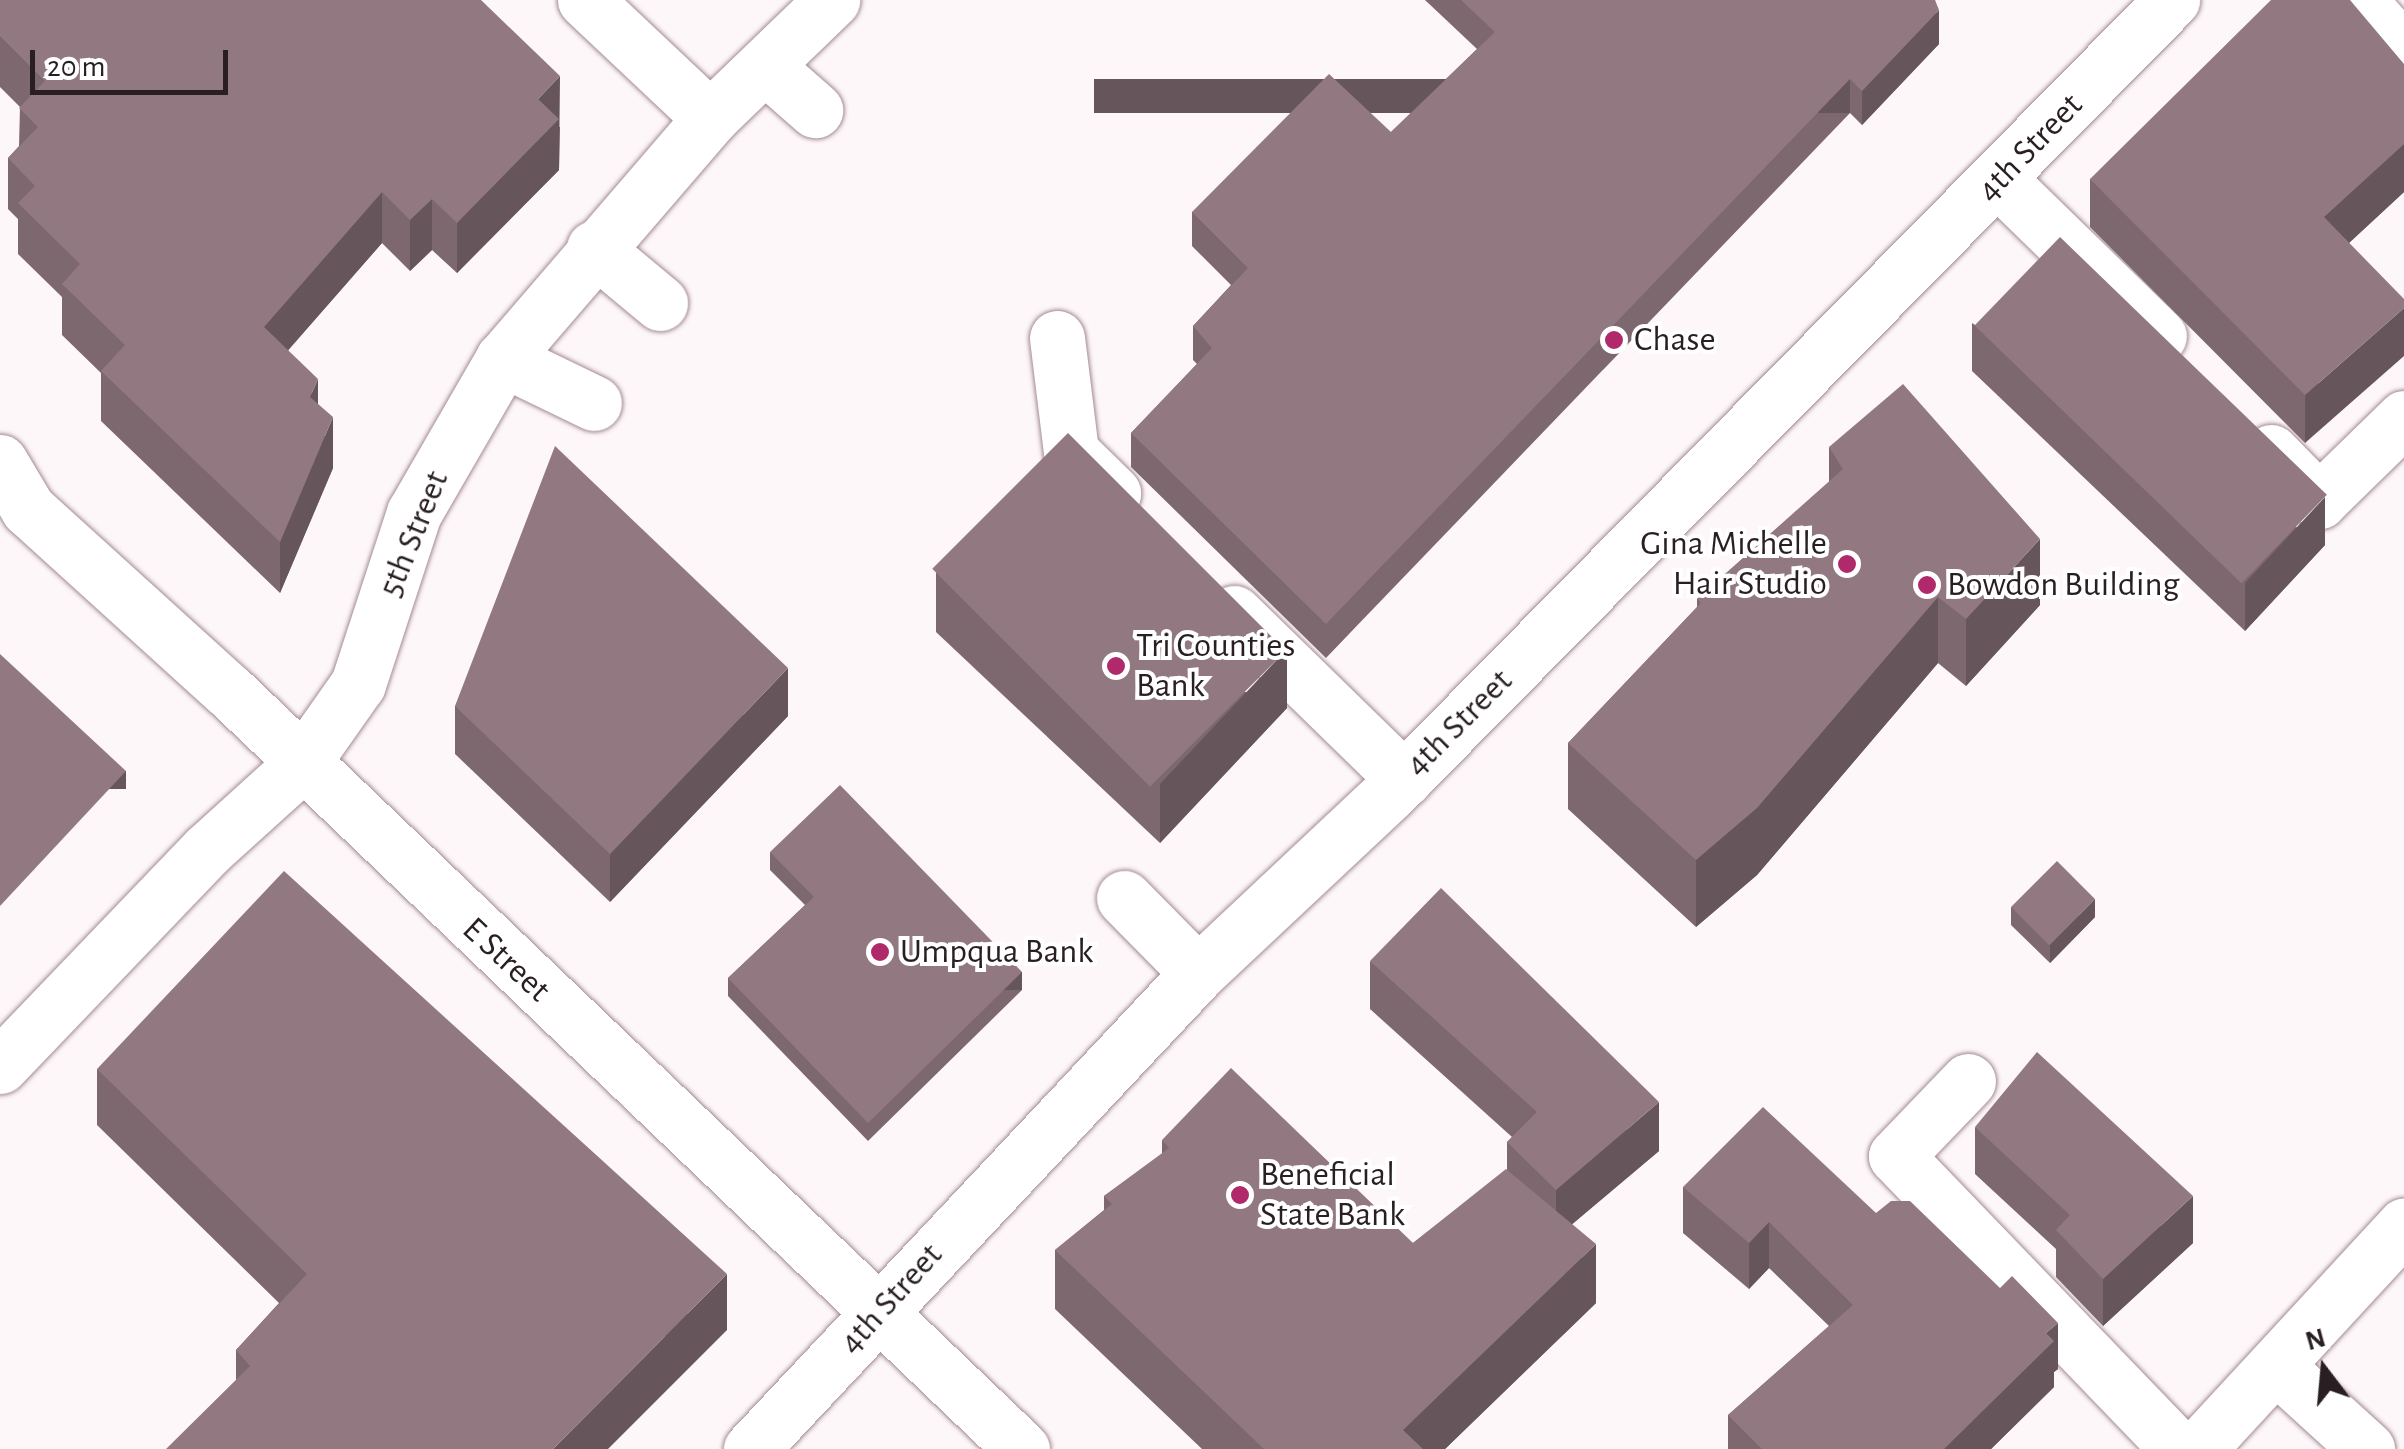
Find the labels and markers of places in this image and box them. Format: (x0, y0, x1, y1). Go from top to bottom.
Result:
place label: Chase (1634, 319, 1716, 361)
marker: Chase (1603, 329, 1625, 351)
place label: Gina Michelle Hair Studio (1640, 523, 1827, 605)
marker: Gina Michelle Hair Studio (1836, 553, 1858, 575)
place label: Bowdon Building (1947, 564, 2180, 606)
marker: Bowdon Building (1916, 574, 1938, 596)
place label: Tri Counties Bank (1136, 625, 1295, 707)
marker: Tri Counties Bank (1105, 655, 1127, 677)
place label: Umpqua Bank (900, 931, 1093, 973)
marker: Umpqua Bank (869, 941, 891, 963)
place label: Beneficial State Bank (1260, 1154, 1405, 1236)
marker: Beneficial State Bank (1229, 1184, 1251, 1206)

